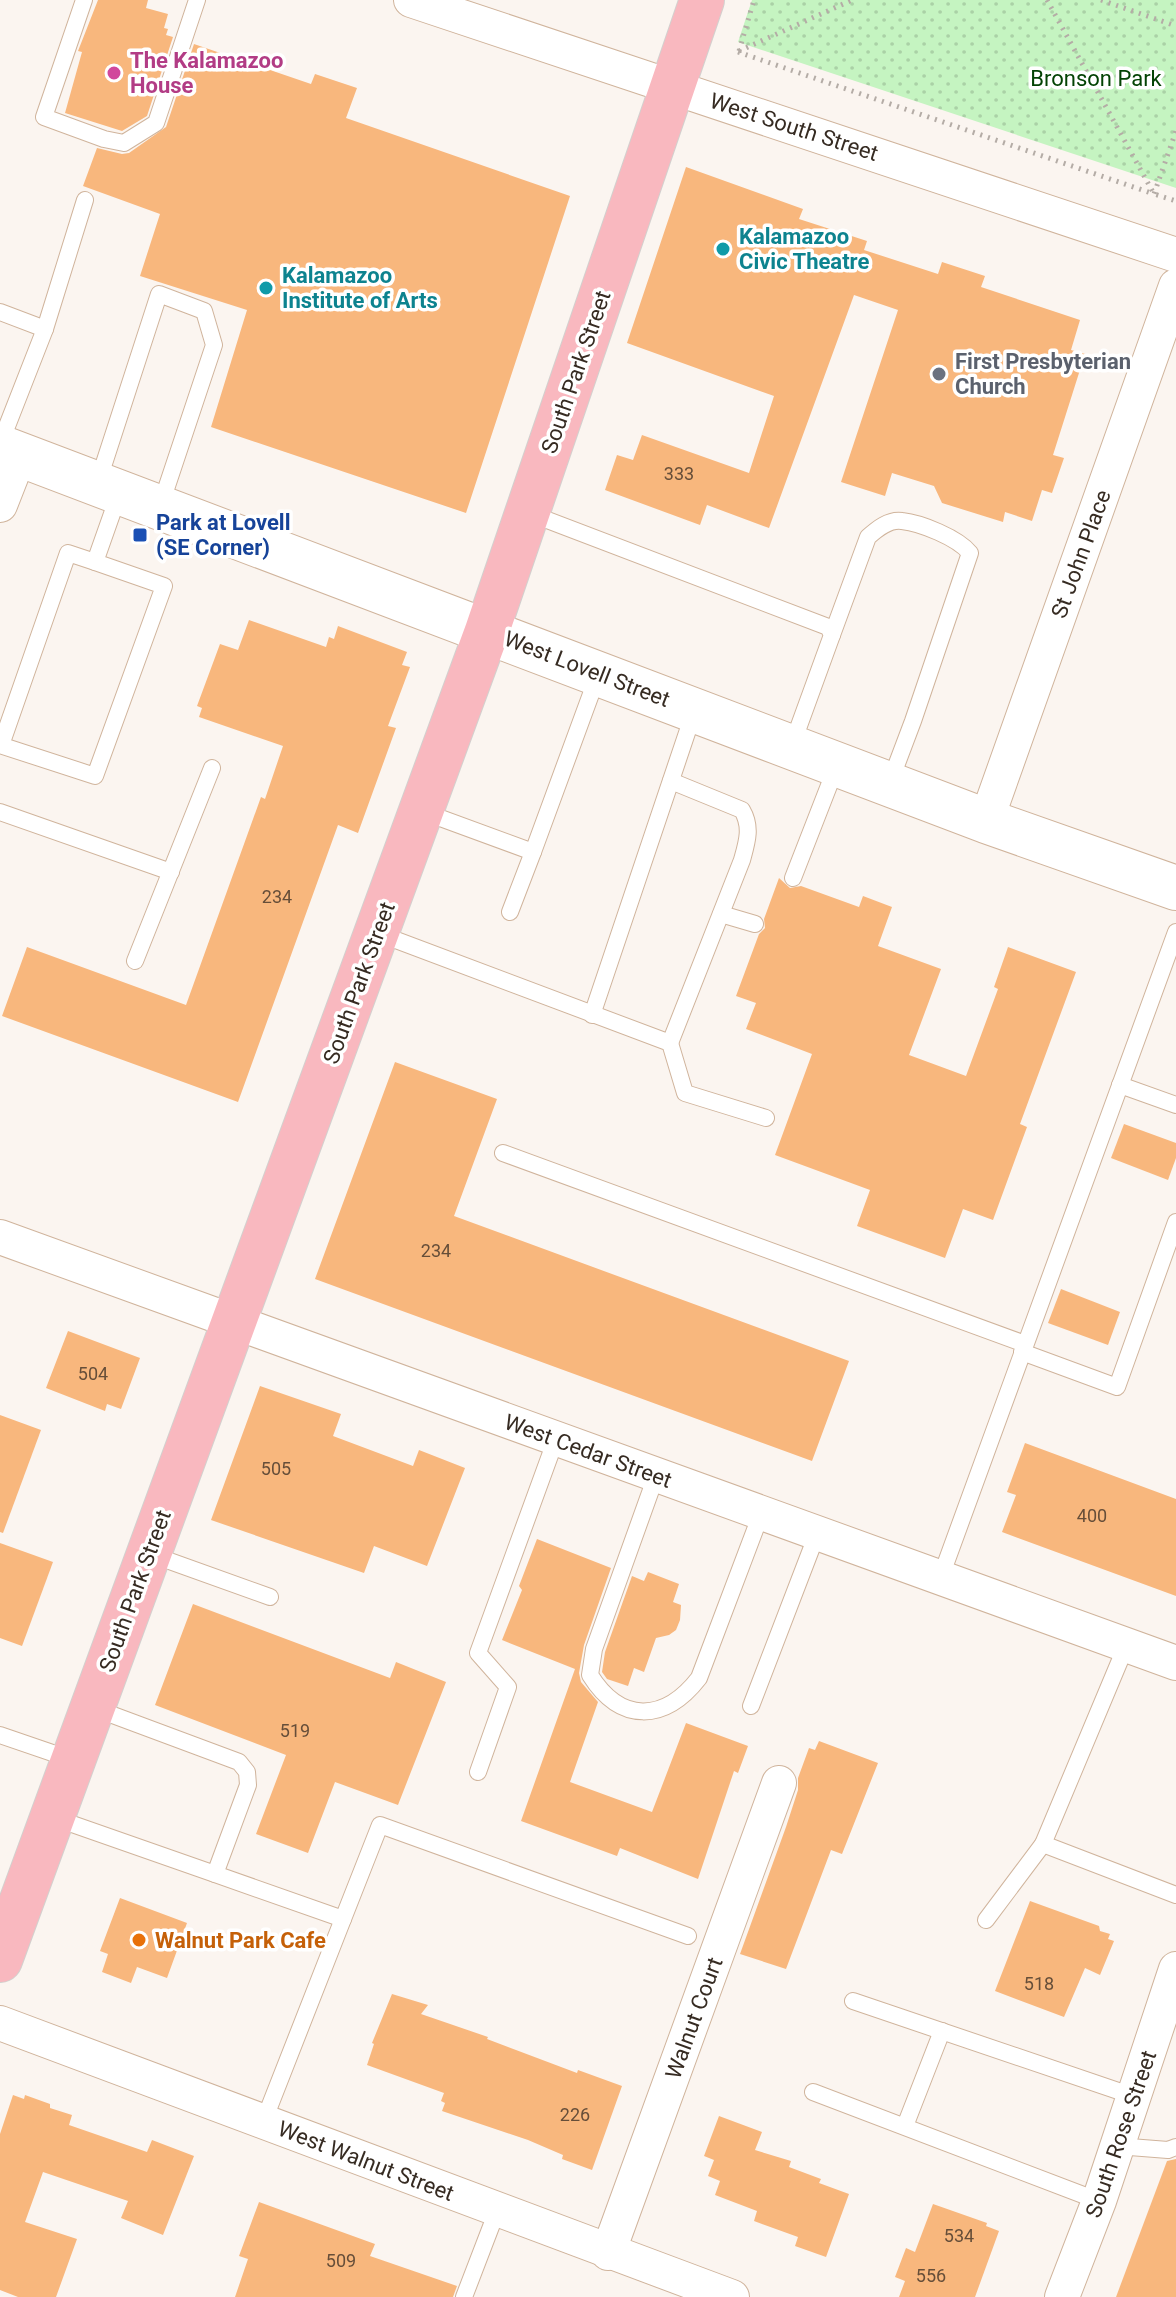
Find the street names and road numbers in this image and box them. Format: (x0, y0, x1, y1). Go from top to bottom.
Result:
street label: West South Street (707, 88, 881, 166)
street label: South Park Street (536, 287, 616, 457)
street label: St John Place (1046, 487, 1116, 621)
street label: West Lovell Street (501, 626, 673, 712)
street label: South Park Street (318, 899, 400, 1067)
street label: West Cedar Street (501, 1409, 675, 1493)
street label: South Park Street (94, 1507, 176, 1675)
street label: Walnut Court (660, 1954, 728, 2082)
street label: South Rose Street (1081, 2047, 1161, 2221)
street label: West Walnut Street (275, 2116, 457, 2206)

